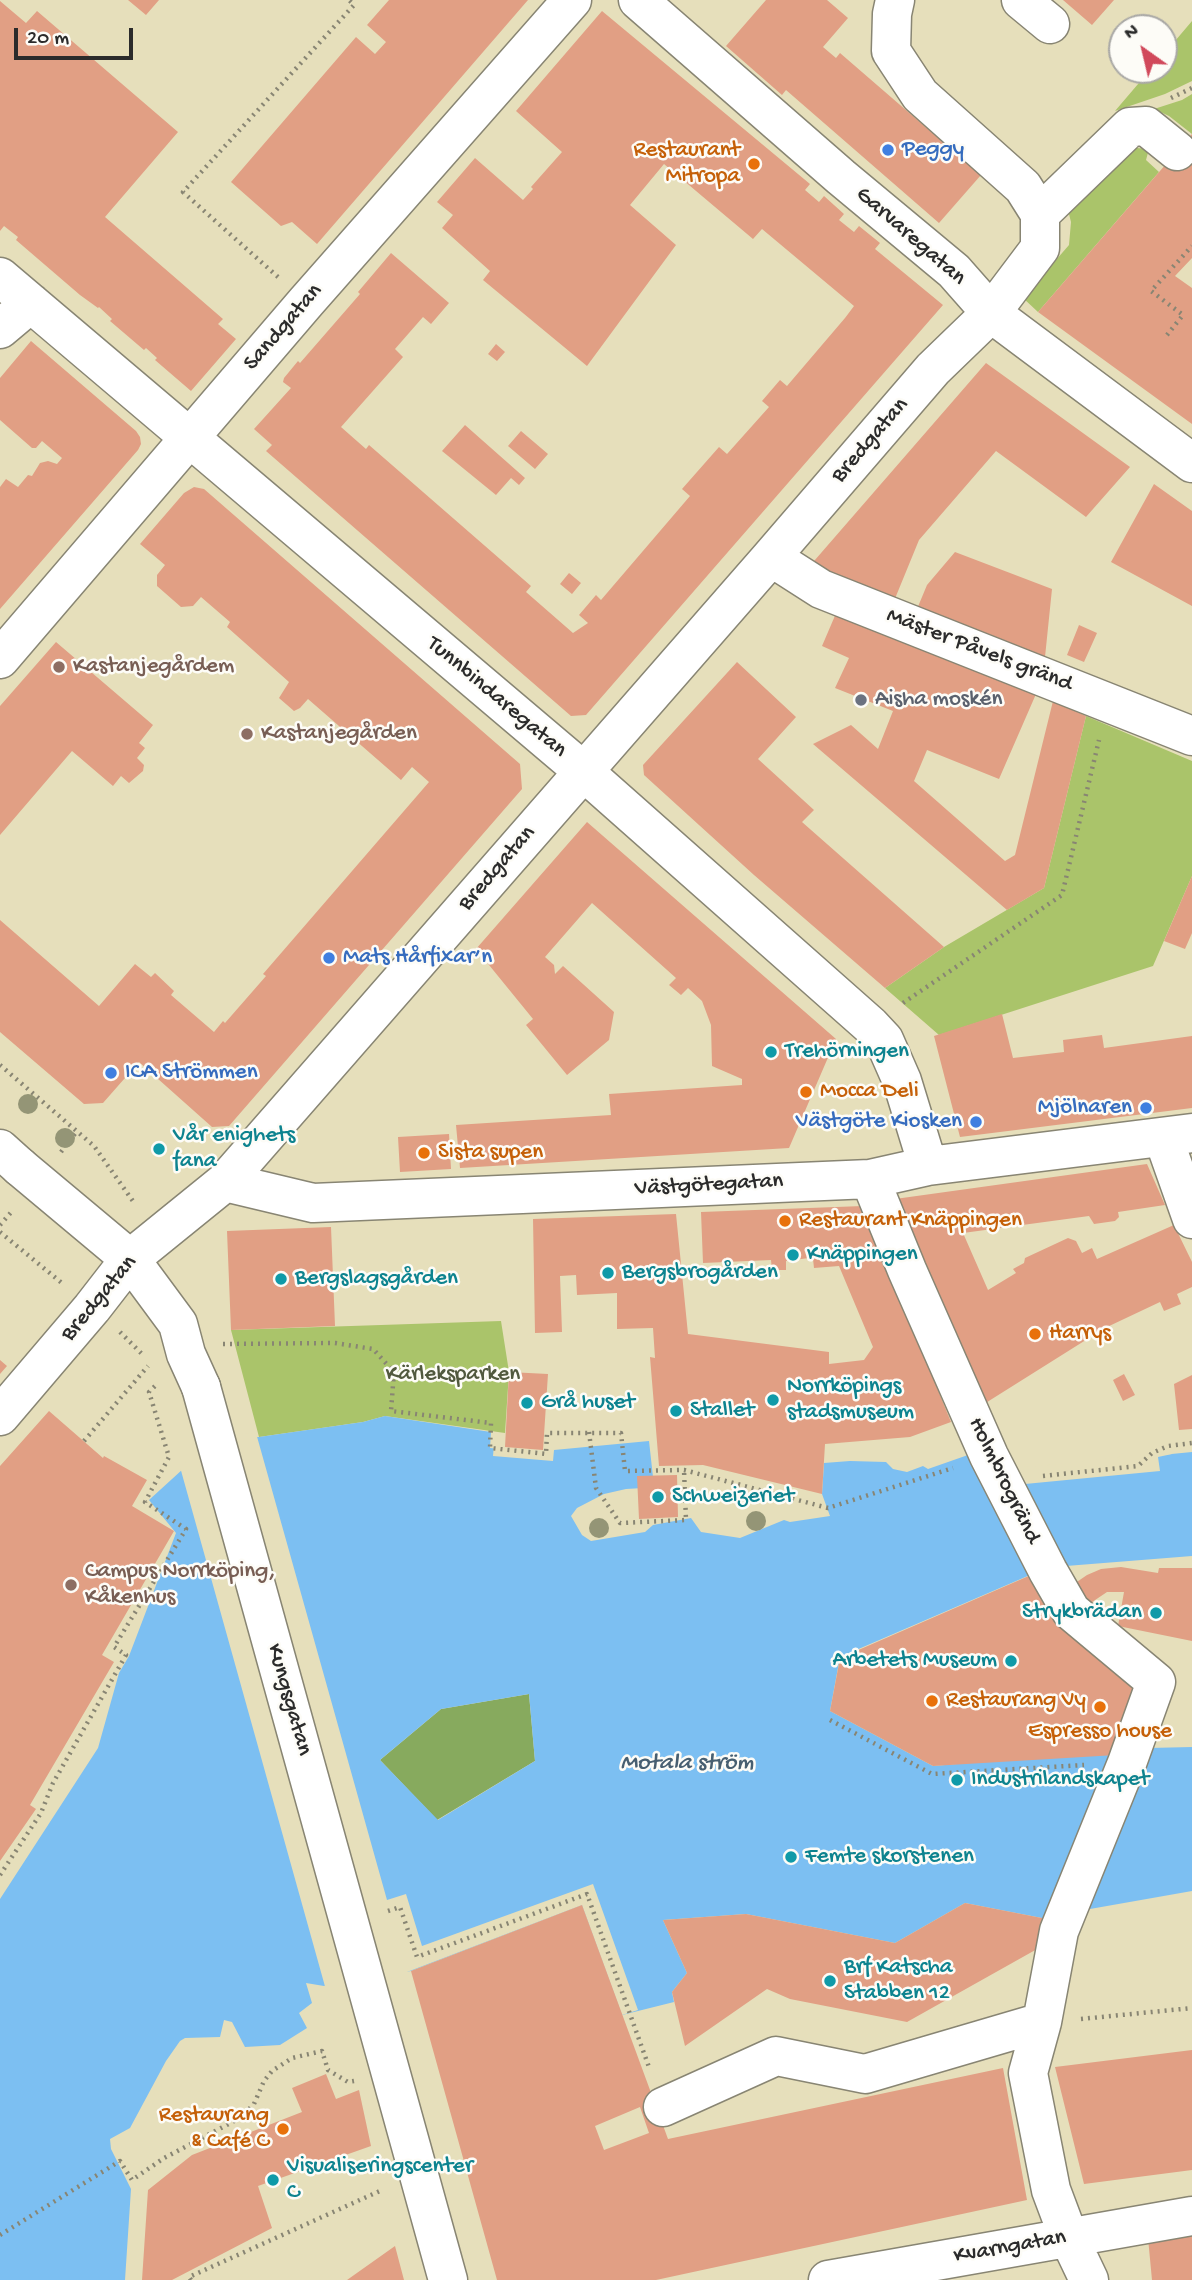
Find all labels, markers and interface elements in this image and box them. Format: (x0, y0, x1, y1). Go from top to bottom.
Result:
scale bar (18, 14, 136, 58)
north arrow (1108, 14, 1178, 84)
text: N (1121, 20, 1144, 46)
text: 20 m (27, 27, 69, 52)
place label: Peggy (902, 136, 964, 164)
place label: Restaurant Mitropa (633, 137, 740, 191)
marker: Peggy (880, 142, 896, 158)
marker: Restaurant Mitropa (746, 156, 762, 172)
street label: Garvaregatan (849, 182, 971, 292)
street label: Sandgatan (239, 279, 329, 377)
street label: Bredgatan (826, 393, 916, 489)
street label: Mäster Påvels gränd (882, 603, 1076, 699)
street label: Tunnbindaregatan (420, 631, 572, 765)
place label: Kastanjegårdem (73, 653, 234, 681)
marker: Kastanjegårdem (51, 659, 67, 675)
place label: Aisha moskén (875, 686, 1002, 714)
marker: Aisha moskén (853, 692, 869, 708)
place label: Kastanjegården (261, 720, 417, 748)
marker: Kastanjegården (239, 726, 255, 742)
street label: Bredgatan (453, 821, 543, 917)
place label: Mats Hårfixar’n (343, 944, 492, 972)
marker: Mats Hårfixar’n (321, 950, 337, 966)
place label: Trehörningen (785, 1038, 909, 1066)
marker: Trehörningen (763, 1044, 779, 1060)
place label: ICA Strömmen (125, 1059, 258, 1087)
marker: ICA Strömmen (103, 1065, 119, 1081)
place label: Mocca Deli (820, 1078, 919, 1106)
marker: Mocca Deli (798, 1084, 814, 1100)
place label: Mjölnaren (1038, 1094, 1132, 1122)
marker: Mjölnaren (1138, 1100, 1154, 1116)
place label: Västgöte Kiosken (796, 1108, 962, 1136)
marker: Västgöte Kiosken (968, 1114, 984, 1130)
place label: Vår enighets fana (173, 1122, 295, 1176)
place label: Sista supen (438, 1139, 543, 1167)
marker: Vår enighets fana (151, 1141, 167, 1157)
marker: Sista supen (416, 1145, 432, 1161)
street label: Västgötegatan (634, 1168, 784, 1204)
place label: Restaurant Knäppingen (799, 1207, 1022, 1235)
marker: Restaurant Knäppingen (777, 1213, 793, 1229)
place label: Knäppingen (807, 1241, 918, 1269)
marker: Knäppingen (785, 1247, 801, 1263)
street label: Bredgatan (56, 1250, 144, 1348)
place label: Bergsbrogården (622, 1259, 778, 1287)
place label: Bergslagsgården (295, 1265, 458, 1293)
marker: Bergsbrogården (600, 1265, 616, 1281)
marker: Bergslagsgården (273, 1271, 289, 1287)
place label: Harrys (1049, 1320, 1111, 1348)
marker: Harrys (1027, 1326, 1043, 1342)
park label: Kärleksparken (386, 1361, 520, 1389)
place label: Norrköpings stadsmuseum (787, 1373, 914, 1427)
place label: Grå huset (541, 1389, 635, 1417)
marker: Norrköpings stadsmuseum (765, 1392, 781, 1408)
marker: Grå huset (519, 1395, 535, 1411)
place label: Stallet (690, 1397, 754, 1425)
marker: Stallet (668, 1403, 684, 1419)
street label: Holmbrogränd (961, 1413, 1045, 1549)
place label: Schweizeriet (672, 1483, 794, 1511)
marker: Schweizeriet (650, 1489, 666, 1505)
place label: Campus Norrköping, Kåkenhus (85, 1558, 276, 1612)
marker: Campus Norrköping, Kåkenhus (63, 1577, 79, 1593)
place label: Strykbrädan (1022, 1599, 1142, 1627)
marker: Strykbrädan (1148, 1605, 1164, 1621)
street label: Kungsgatan (259, 1641, 317, 1759)
place label: Arbetets Museum (833, 1647, 997, 1675)
marker: Arbetets Museum (1003, 1653, 1019, 1669)
place label: Restaurang Vy (946, 1687, 1086, 1715)
marker: Restaurang Vy (924, 1693, 940, 1709)
marker: Espresso house (1092, 1699, 1108, 1715)
place label: Espresso house (1028, 1718, 1172, 1746)
water label: Motala ström (620, 1750, 754, 1778)
place label: Industrilandskapet (971, 1766, 1149, 1794)
marker: Industrilandskapet (949, 1772, 965, 1788)
place label: Femte skorstenen (805, 1843, 974, 1871)
marker: Femte skorstenen (783, 1849, 799, 1865)
place label: Brf Katscha Stabben 12 (844, 1954, 953, 2008)
marker: Brf Katscha Stabben 12 (822, 1973, 838, 1989)
place label: Restaurang & Café C (159, 2102, 269, 2156)
marker: Restaurang & Café C (275, 2121, 291, 2137)
place label: Visualiseringscenter C (287, 2153, 473, 2207)
marker: Visualiseringscenter C (265, 2172, 281, 2188)
street label: Kvarngatan (952, 2225, 1068, 2271)

